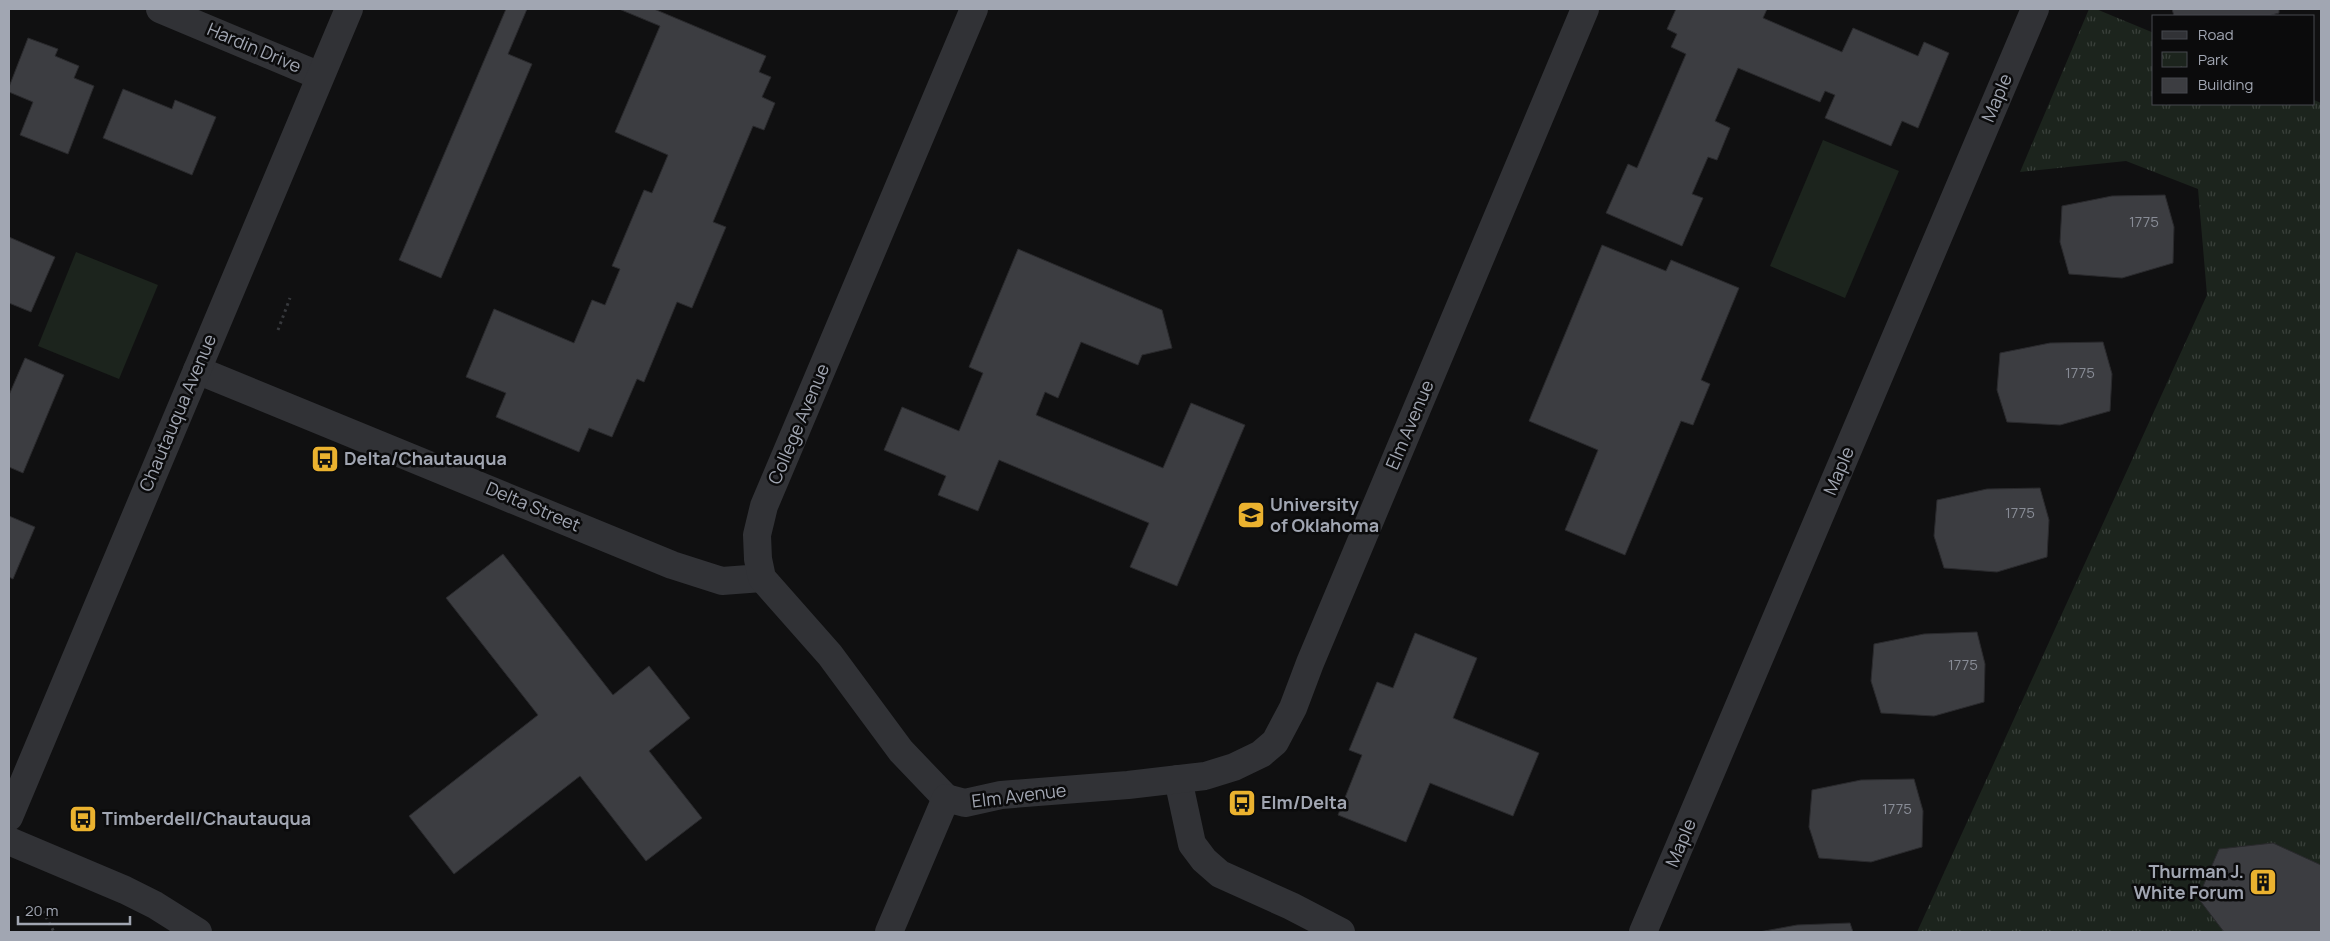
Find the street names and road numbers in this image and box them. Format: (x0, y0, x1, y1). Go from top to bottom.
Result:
street label: Hardin Drive (204, 17, 305, 78)
street label: Maple (1975, 70, 2017, 126)
street label: Chautauqua Avenue (133, 330, 221, 495)
street label: College Avenue (762, 360, 834, 488)
street label: Elm Avenue (1379, 376, 1439, 473)
street label: Maple (1817, 443, 1859, 499)
street label: Delta Street (482, 475, 584, 537)
street label: Elm Avenue (970, 777, 1067, 813)
street label: Maple (1659, 815, 1701, 871)

